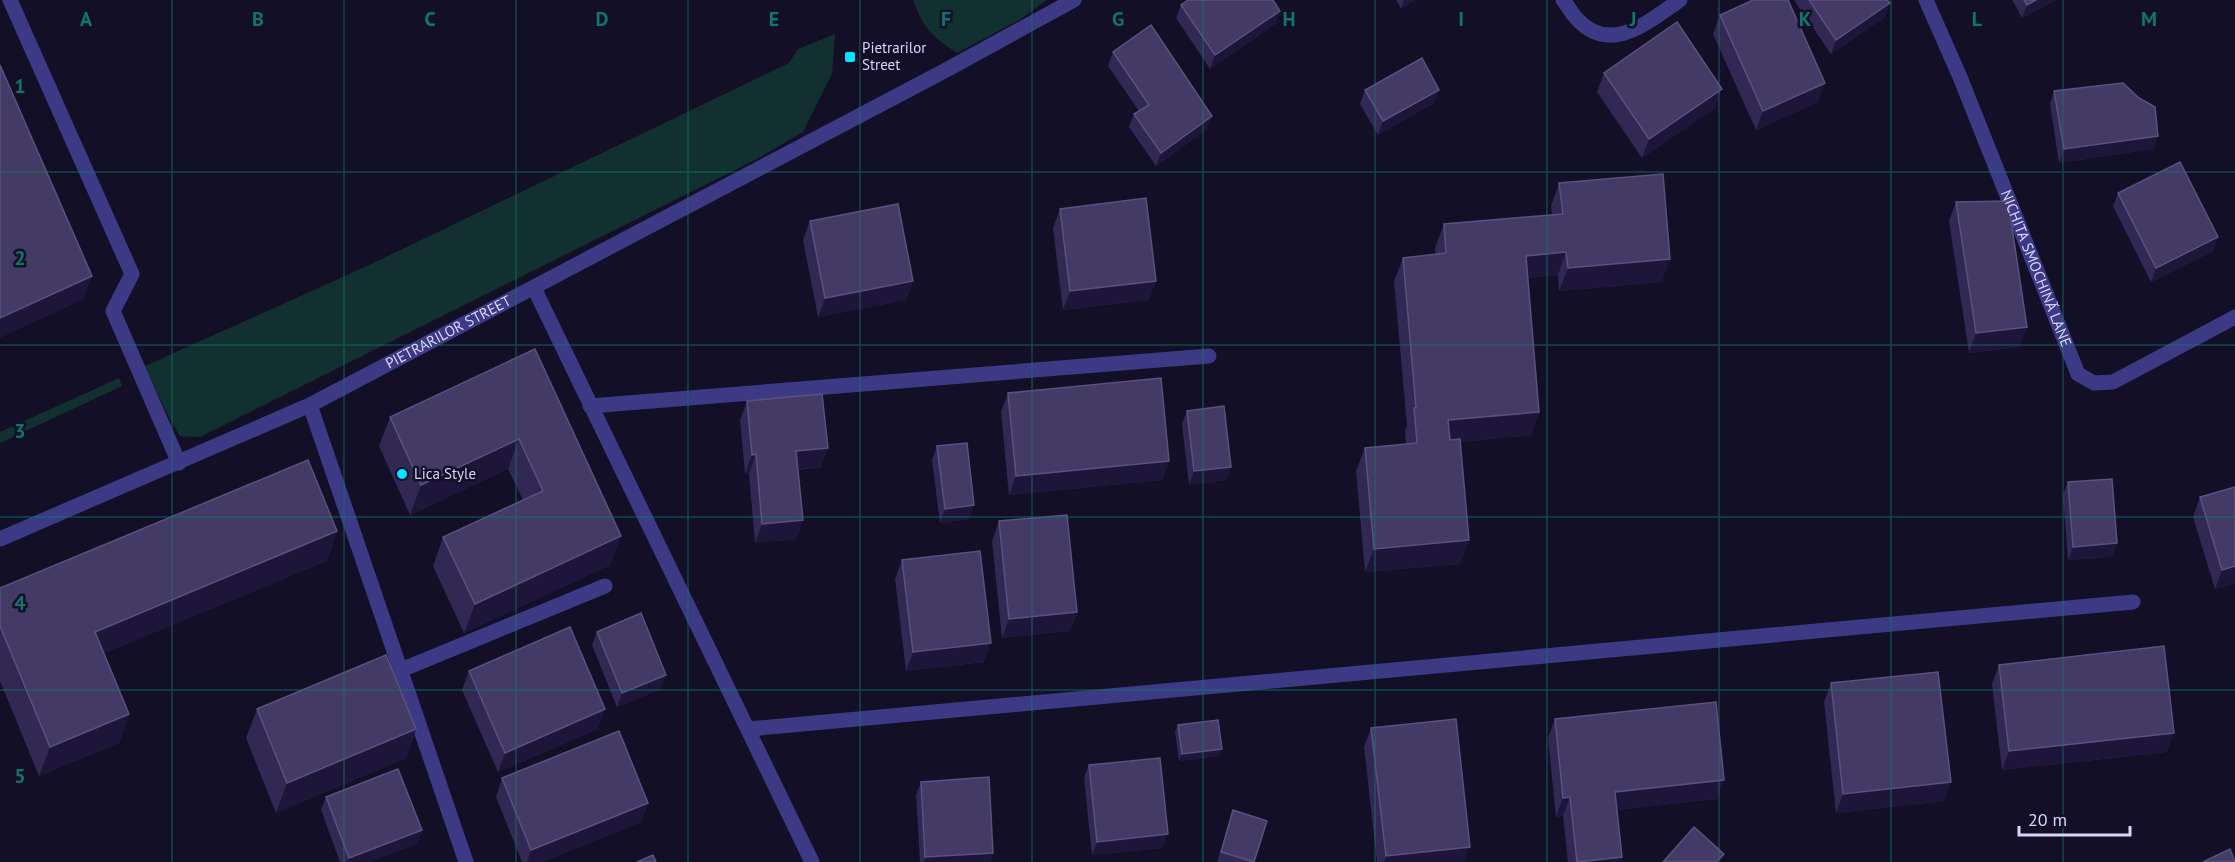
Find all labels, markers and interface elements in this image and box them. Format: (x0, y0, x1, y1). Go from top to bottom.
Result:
text: A (80, 6, 93, 32)
text: B (252, 6, 264, 32)
text: C (424, 6, 436, 32)
text: D (596, 6, 609, 32)
text: E (769, 6, 779, 32)
text: F (941, 6, 951, 32)
text: G (1112, 6, 1124, 32)
text: H (1282, 6, 1296, 32)
text: I (1458, 6, 1464, 32)
text: J (1629, 6, 1636, 32)
text: K (1799, 6, 1812, 32)
text: L (1972, 6, 1983, 32)
text: M (2141, 6, 2157, 32)
place label: Pietrarilor Street (862, 38, 926, 74)
marker: Pietrarilor Street (843, 50, 857, 64)
text: 1 (14, 73, 26, 99)
street label: NICHITA SMOCHINĂ LANE (1997, 187, 2076, 349)
text: 2 (14, 245, 26, 271)
street label: PIETRARILOR STREET (382, 291, 515, 373)
text: 3 (14, 418, 26, 444)
place label: Lica Style (414, 464, 476, 483)
marker: Lica Style (395, 467, 409, 481)
text: 4 (14, 590, 26, 616)
text: 5 (14, 763, 26, 789)
scale bar (2019, 799, 2130, 837)
text: 20 m (2028, 808, 2067, 831)

